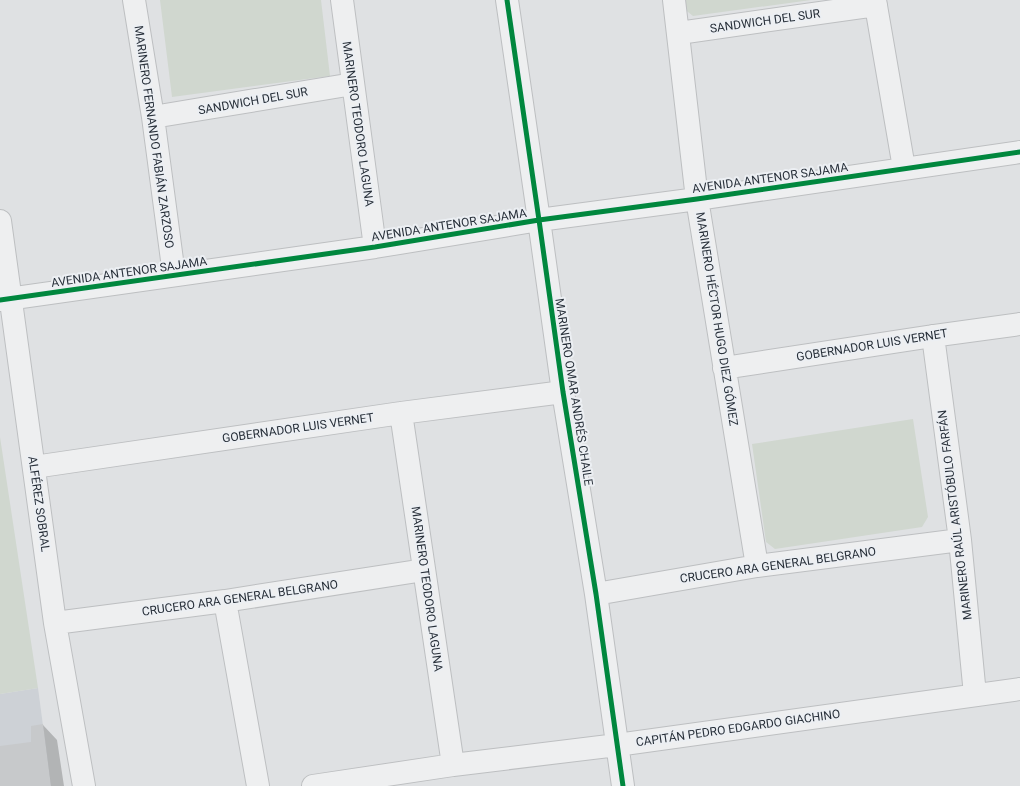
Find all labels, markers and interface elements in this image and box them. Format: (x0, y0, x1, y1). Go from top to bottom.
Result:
street label: SANDWICH DEL SUR (709, 6, 822, 36)
street label: MARINERO FERNANDO FABIÁN ZARZOSO (131, 25, 178, 249)
street label: MARINERO TEODORO LAGUNA (339, 41, 377, 208)
street label: SANDWICH DEL SUR (197, 84, 310, 118)
street label: AVENIDA ANTENOR SAJAMA (691, 160, 849, 196)
street label: AVENIDA ANTENOR SAJAMA (370, 206, 528, 244)
street label: MARINERO HÉCTOR HUGO DIEZ GÓMEZ (693, 211, 742, 427)
street label: AVENIDA ANTENOR SAJAMA (50, 254, 208, 290)
street label: MARINERO OMAR ANDRÉS CHAILE (552, 297, 597, 487)
street label: GOBERNADOR LUIS VERNET (795, 326, 949, 364)
street label: MARINERO RAÚL ARISTÓBULO FARFÁN (934, 409, 975, 621)
street label: GOBERNADOR LUIS VERNET (221, 410, 375, 446)
street label: ALFÉREZ SOBRAL (25, 455, 54, 553)
street label: MARINERO TEODORO LAGUNA (408, 506, 446, 673)
street label: CRUCERO ARA GENERAL BELGRANO (679, 544, 877, 586)
street label: CRUCERO ARA GENERAL BELGRANO (141, 577, 339, 619)
street label: CAPITÁN PEDRO EDGARDO GIACHINO (635, 706, 841, 749)

